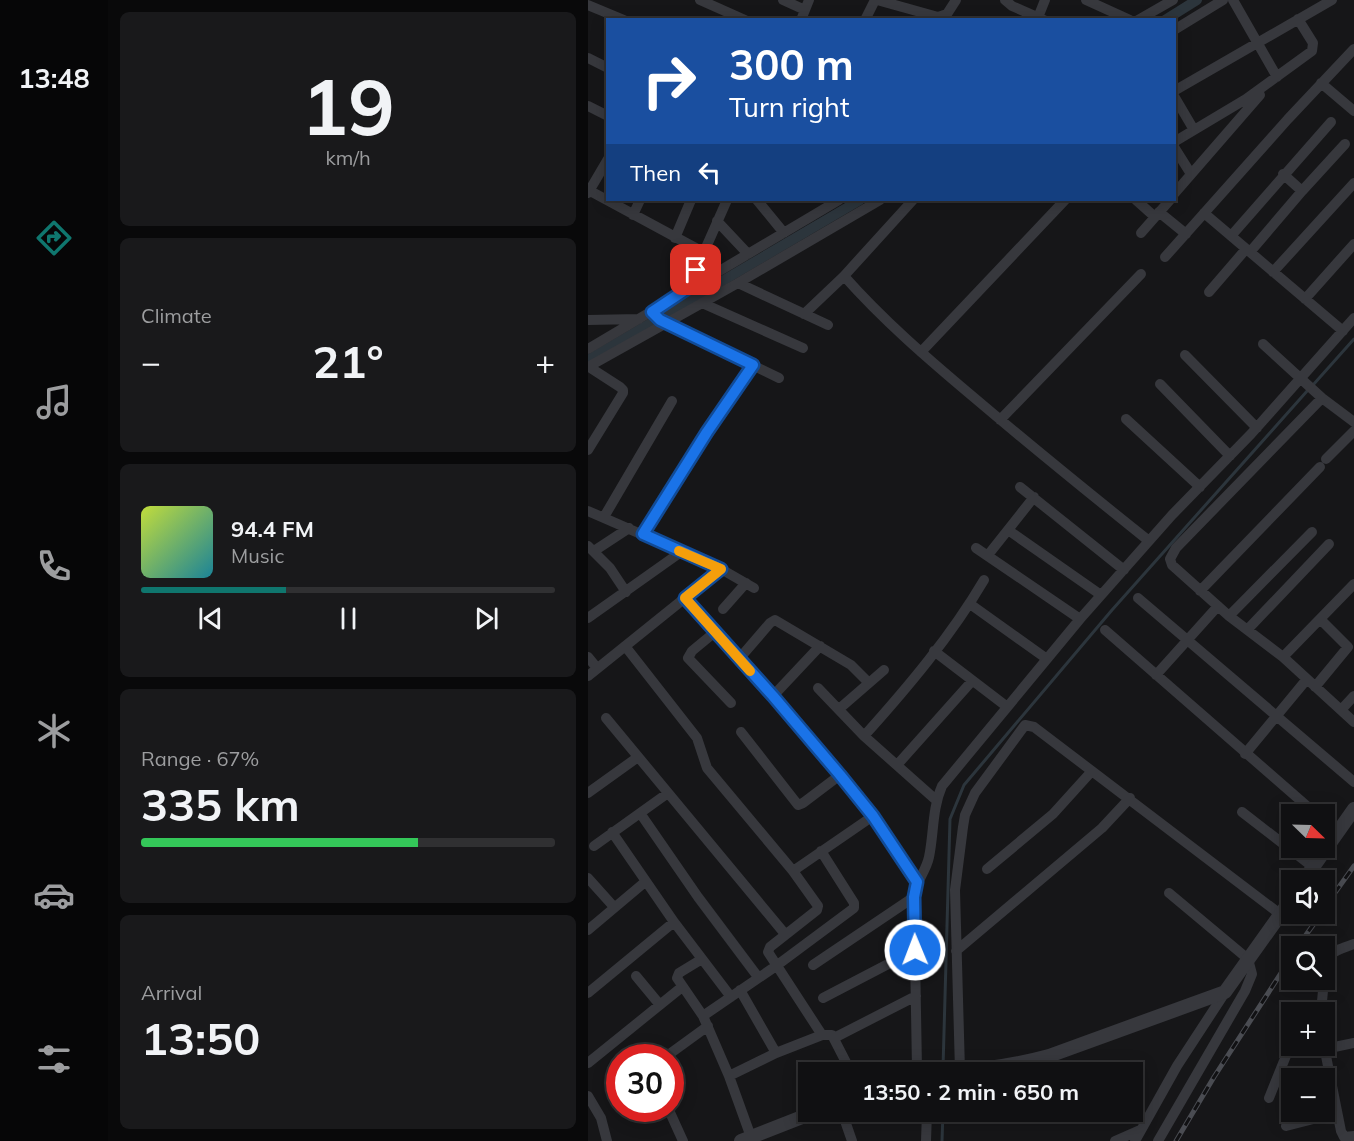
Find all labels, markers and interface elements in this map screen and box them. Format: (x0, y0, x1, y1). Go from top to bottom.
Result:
text: 300 m (729, 38, 854, 91)
icon: right (630, 42, 708, 120)
text: 19 (301, 57, 395, 155)
text: 13:48 (18, 61, 90, 95)
text: Turn right (729, 90, 849, 124)
text: km/h (325, 145, 371, 170)
icon: left (693, 156, 726, 189)
text: Then (630, 159, 681, 187)
icon: directions (33, 217, 75, 259)
pin (670, 244, 721, 295)
icon: arrive (679, 253, 712, 286)
text: Climate (141, 303, 212, 328)
text: 21° (312, 333, 384, 389)
text: − (141, 341, 161, 382)
text: + (535, 341, 555, 382)
icon: music (33, 381, 75, 423)
text: 94.4 FM (231, 515, 314, 543)
text: Music (231, 543, 284, 568)
icon: phone (33, 545, 75, 587)
icon: previous (194, 602, 227, 635)
icon: pause (332, 602, 365, 635)
icon: next (470, 602, 503, 635)
icon: climate (33, 710, 75, 752)
text: Range · 67% (141, 746, 259, 771)
text: 335 km (141, 776, 300, 832)
north arrow (1281, 804, 1335, 858)
map controls (1281, 804, 1335, 1122)
button: sound (1281, 870, 1335, 924)
icon: car (33, 874, 75, 916)
position arrow (883, 918, 947, 982)
button: search (1281, 936, 1335, 990)
text: Arrival (141, 980, 202, 1005)
button: + (1281, 1002, 1335, 1056)
text: 13:50 (141, 1010, 260, 1066)
icon: filters (33, 1038, 75, 1080)
speed limit sign: 30 (606, 1044, 684, 1122)
button: − (1281, 1068, 1335, 1122)
text: 13:50 · 2 min · 650 m (862, 1078, 1079, 1106)

